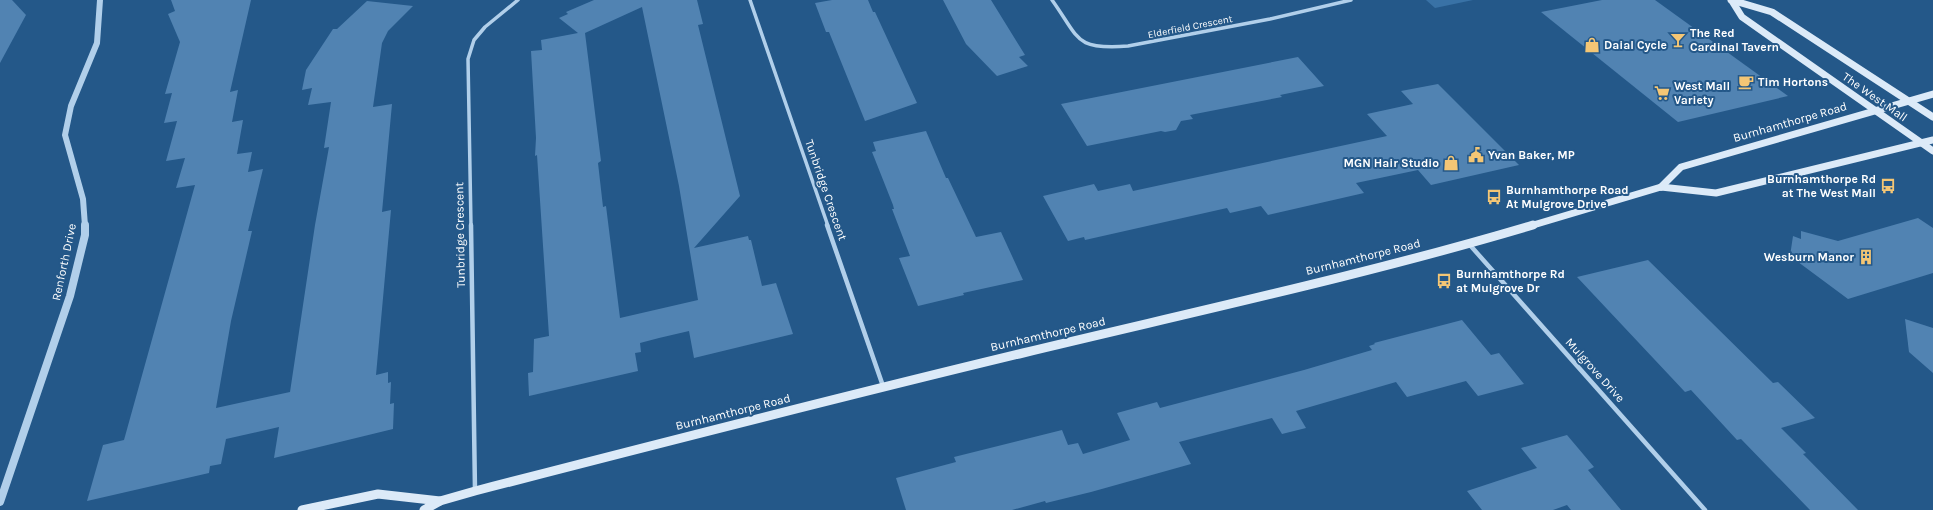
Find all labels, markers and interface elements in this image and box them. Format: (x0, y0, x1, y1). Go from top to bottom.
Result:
street label: Elderfield Crescent (1147, 13, 1234, 41)
place label: The Red Cardinal Tavern (1690, 26, 1779, 54)
bar icon: The Red Cardinal Tavern (1669, 31, 1687, 49)
shop icon: Daial Cycle (1583, 36, 1601, 54)
place label: Daial Cycle (1604, 38, 1667, 52)
street label: The West Mall (1840, 69, 1910, 125)
cafe icon: Tim Hortons (1737, 73, 1755, 91)
place label: Tim Hortons (1758, 75, 1828, 89)
place label: West Mall Variety (1674, 79, 1730, 107)
supermarket icon: West Mall Variety (1653, 84, 1671, 102)
street label: Burnhamthorpe Road (1732, 99, 1848, 145)
street label: Tunbridge Crescent (802, 138, 850, 243)
public building icon: Yvan Baker, MP (1467, 146, 1485, 164)
place label: Yvan Baker, MP (1488, 148, 1575, 162)
shop icon: MGN Hair Studio (1442, 154, 1460, 172)
place label: MGN Hair Studio (1344, 156, 1439, 170)
place label: Burnhamthorpe Rd at The West Mall (1767, 172, 1876, 200)
bus stop icon: Burnhamthorpe Rd at The West Mall (1879, 177, 1897, 195)
street label: Tunbridge Crescent (452, 181, 468, 288)
place label: Burnhamthorpe Road At Mulgrove Drive (1506, 183, 1629, 211)
bus stop icon: Burnhamthorpe Road At Mulgrove Drive (1485, 188, 1503, 206)
street label: Renforth Drive (49, 222, 79, 302)
street label: Burnhamthorpe Road (1304, 236, 1422, 278)
building icon: Wesburn Manor (1857, 248, 1875, 266)
place label: Wesburn Manor (1764, 250, 1854, 264)
place label: Burnhamthorpe Rd at Mulgrove Dr (1456, 267, 1565, 295)
bus stop icon: Burnhamthorpe Rd at Mulgrove Dr (1435, 272, 1453, 290)
street label: Burnhamthorpe Road (989, 314, 1107, 354)
street label: Mulgrove Drive (1563, 335, 1627, 405)
street label: Burnhamthorpe Road (674, 391, 792, 433)

